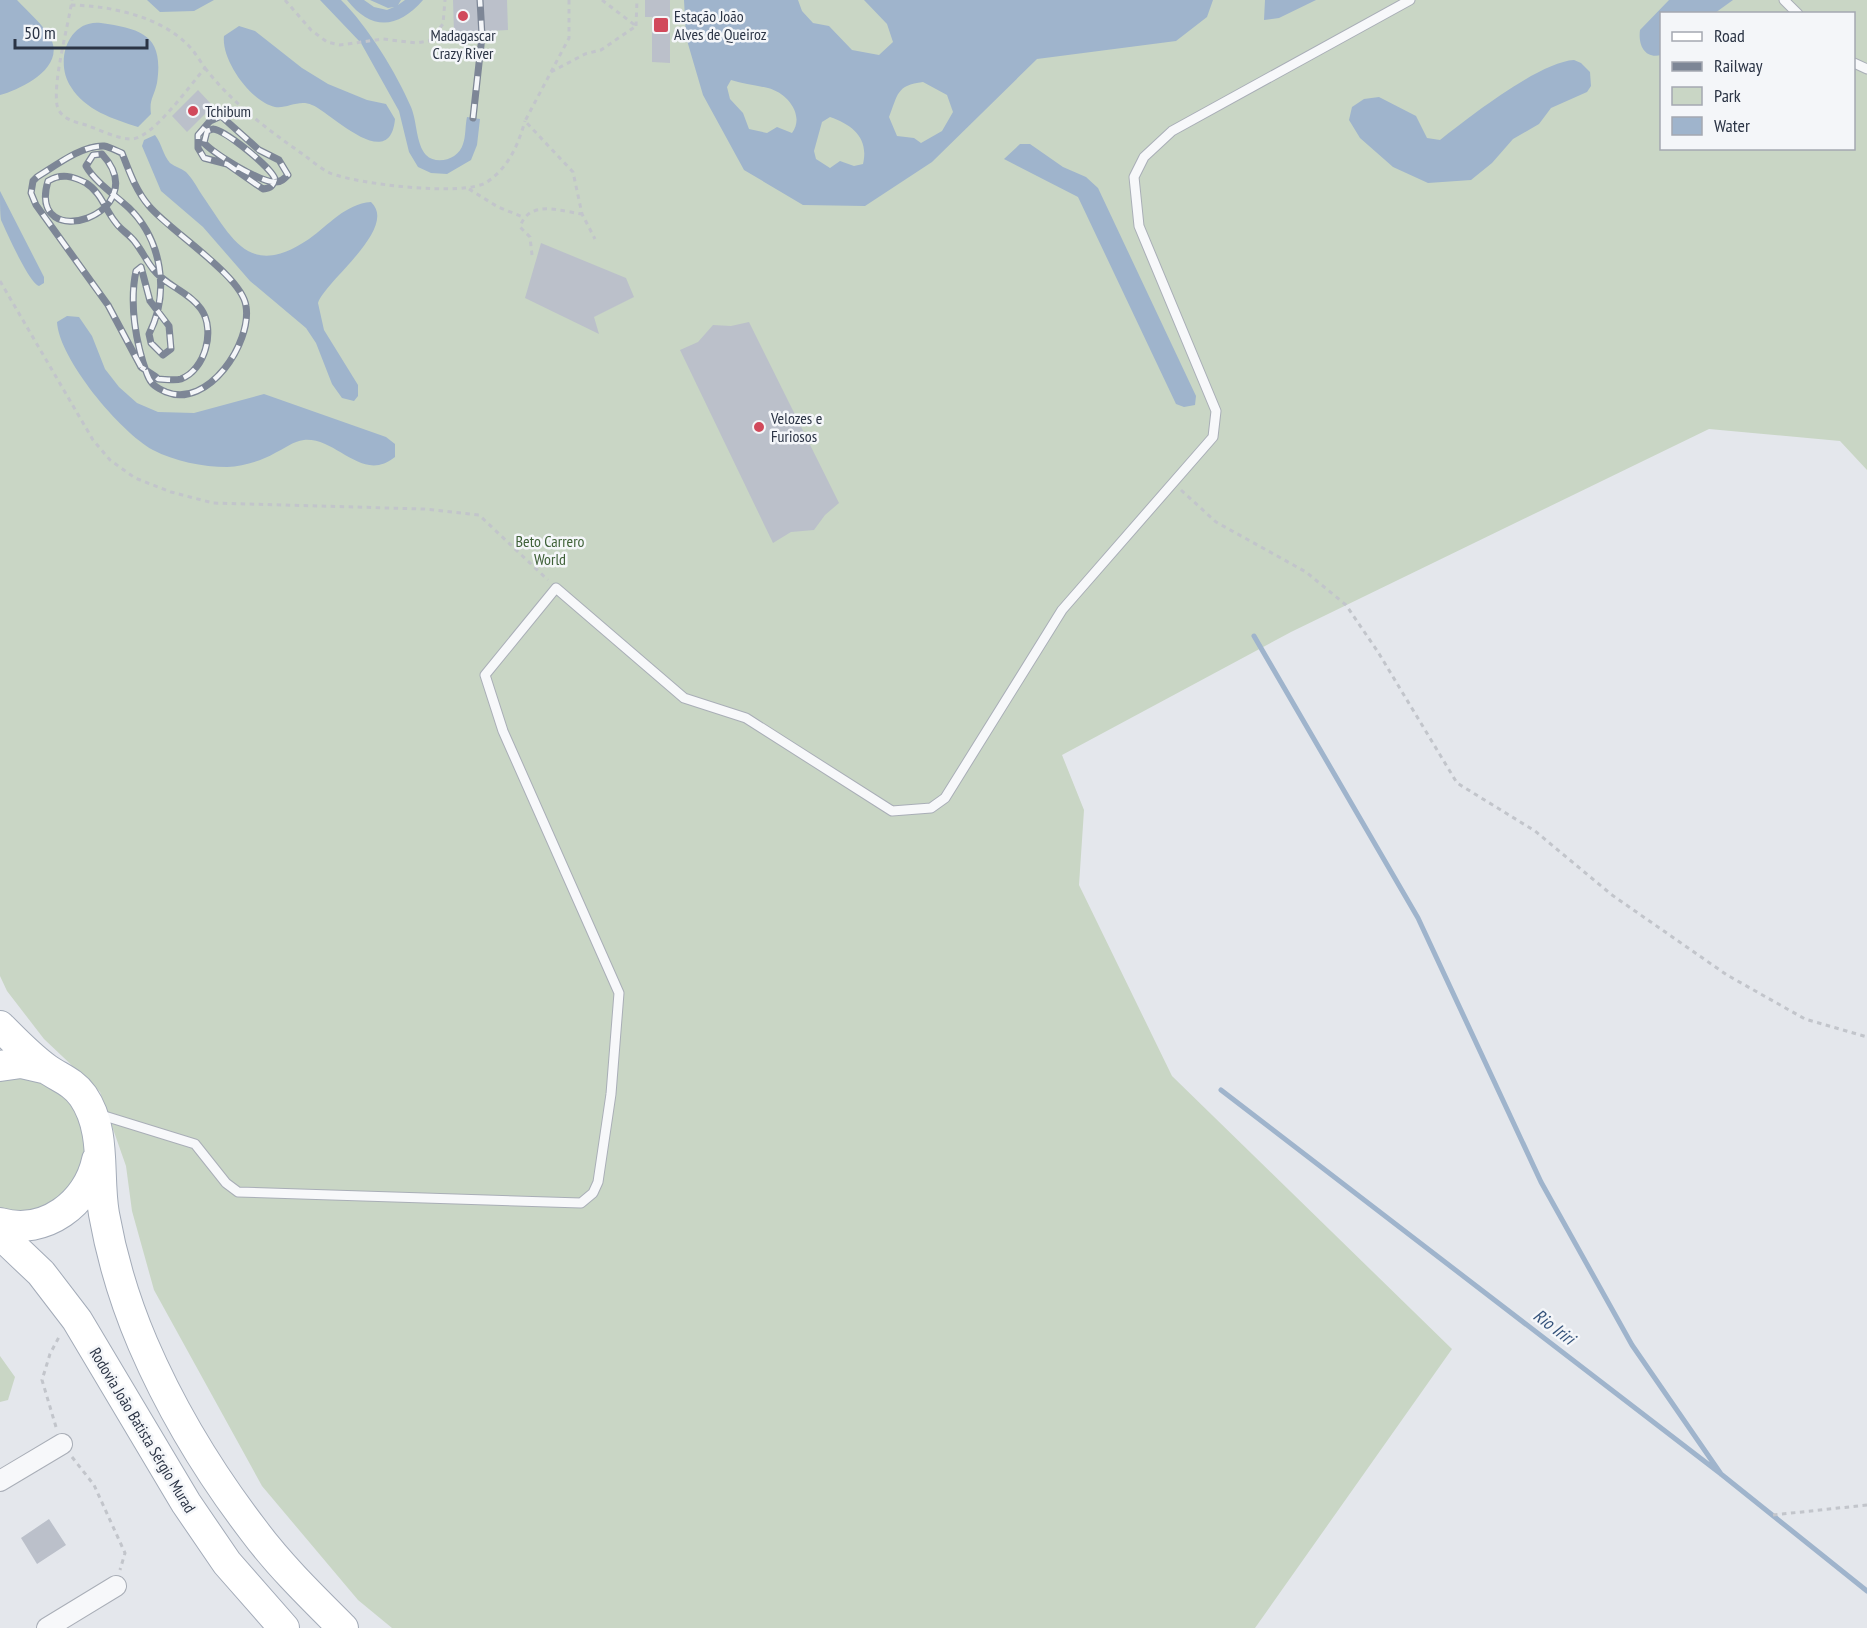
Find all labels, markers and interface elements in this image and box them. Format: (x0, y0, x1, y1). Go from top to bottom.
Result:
place label: Estação João Alves de Queiroz (674, 6, 767, 44)
marker: Madagascar Crazy River (456, 9, 470, 23)
scale bar (15, 12, 147, 50)
legend (1660, 12, 1855, 150)
marker: Estação João Alves de Queiroz (652, 16, 670, 34)
text: 50 m (24, 21, 56, 44)
text: Road (1714, 24, 1745, 47)
place label: Madagascar Crazy River (430, 25, 496, 63)
text: Railway (1714, 54, 1763, 77)
text: Park (1714, 84, 1741, 107)
place label: Tchibum (205, 101, 251, 121)
marker: Tchibum (186, 104, 200, 118)
text: Water (1714, 114, 1750, 137)
place label: Velozes e Furiosos (770, 408, 822, 446)
marker: Velozes e Furiosos (752, 420, 766, 434)
park label: Beto Carrero World (516, 531, 585, 569)
water label: Rio Iriri (1529, 1304, 1581, 1351)
street label: Rodovia João Batista Sérgio Murad (86, 1344, 200, 1516)

